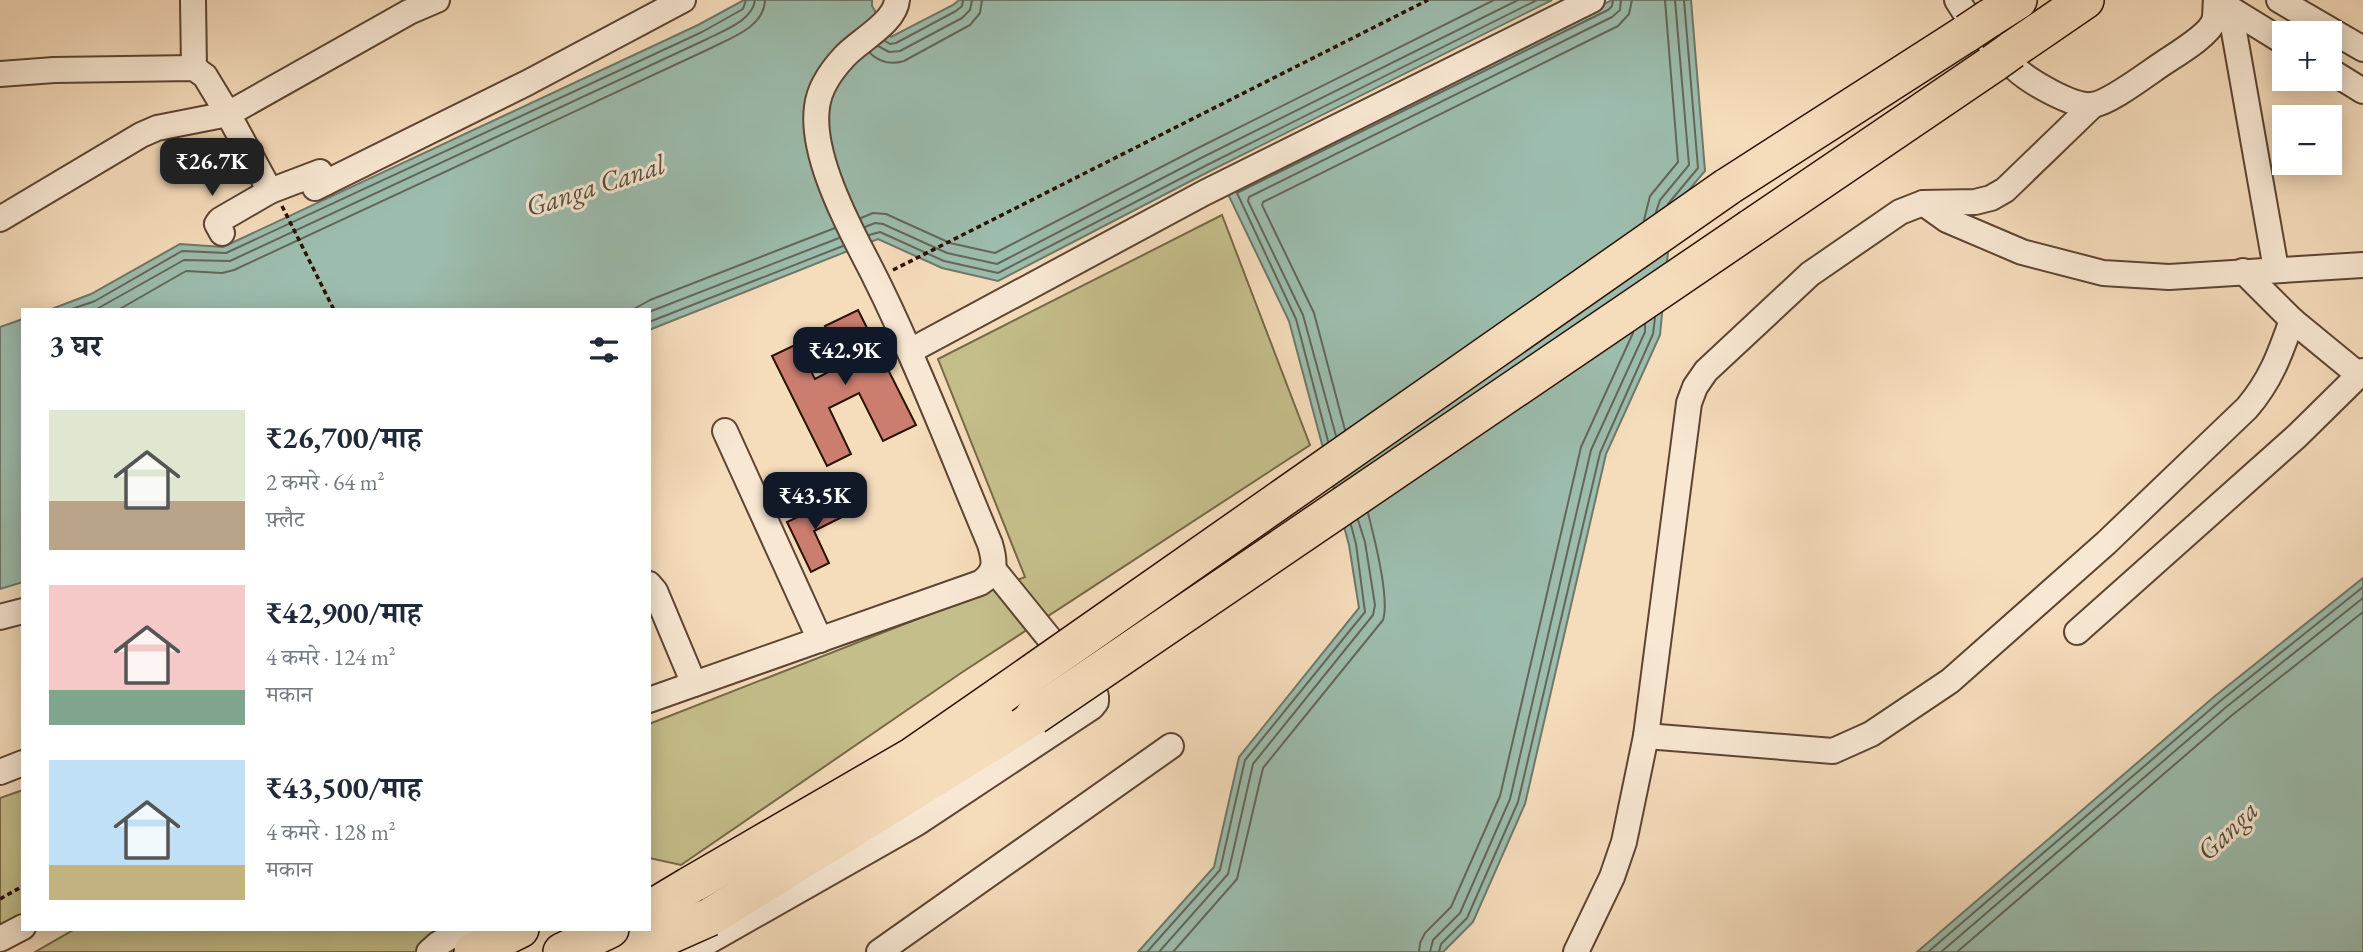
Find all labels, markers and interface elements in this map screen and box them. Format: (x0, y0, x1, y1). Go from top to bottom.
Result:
map controls (2272, 21, 2342, 175)
button: + (2272, 21, 2342, 91)
button: − (2272, 105, 2342, 175)
pin: ₹26.7K (155, 138, 269, 198)
water label: Ganga Canal (521, 145, 670, 224)
text: ₹26.7K (176, 146, 248, 176)
text: 3 घर (49, 326, 102, 365)
pin: ₹42.9K (788, 328, 902, 387)
icon: filters (585, 331, 623, 369)
text: ₹42.9K (809, 335, 881, 365)
text: ₹26,700/माह (266, 418, 421, 457)
icon: home (105, 438, 189, 522)
text: 2 कमरे · 64 m² (266, 467, 385, 497)
pin: ₹43.5K (758, 472, 872, 532)
text: ₹43.5K (779, 480, 851, 510)
text: फ़्लैट (266, 504, 304, 534)
text: ₹42,900/माह (266, 593, 421, 632)
icon: home (105, 613, 189, 697)
text: 4 कमरे · 124 m² (266, 642, 396, 672)
text: मकान (266, 679, 313, 709)
text: ₹43,500/माह (266, 768, 421, 807)
icon: home (105, 788, 189, 872)
water label: Ganga (2189, 792, 2265, 868)
text: 4 कमरे · 128 m² (266, 817, 396, 847)
text: मकान (266, 854, 313, 884)

